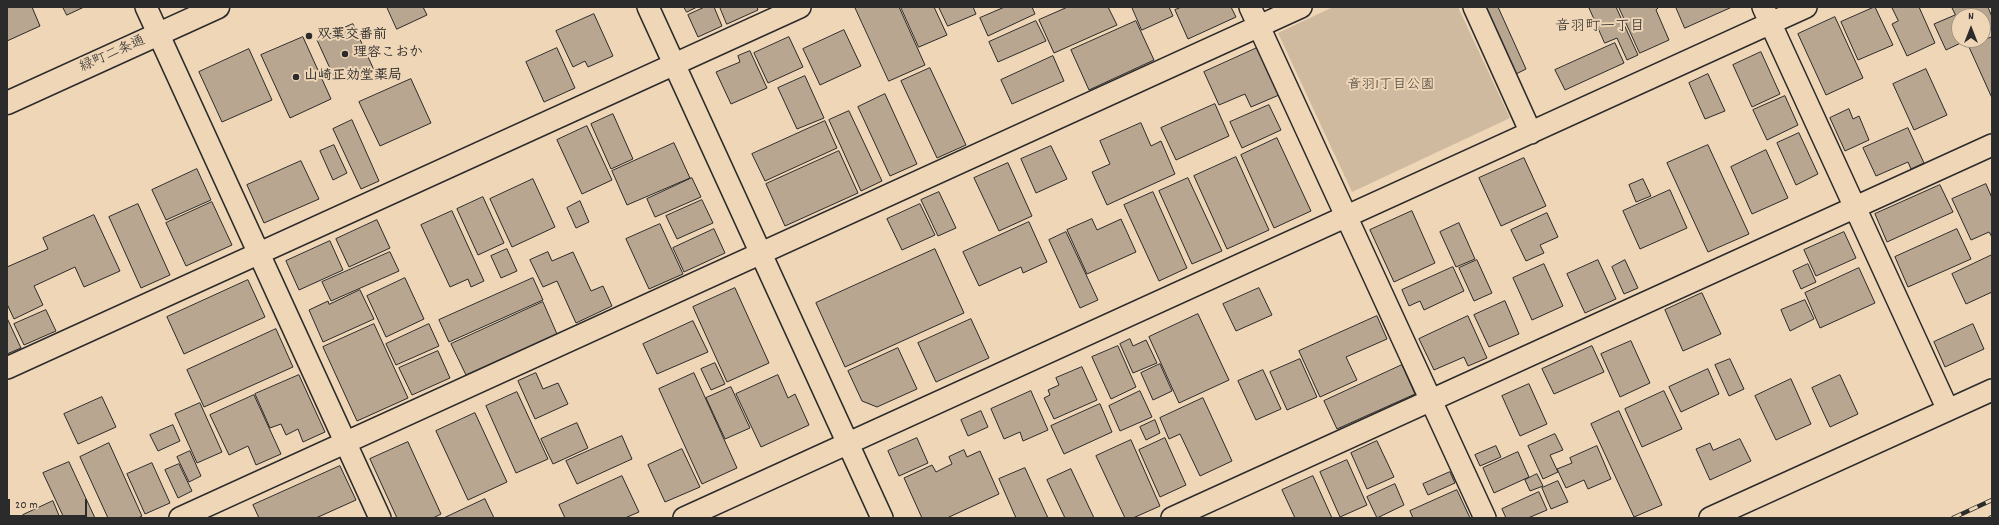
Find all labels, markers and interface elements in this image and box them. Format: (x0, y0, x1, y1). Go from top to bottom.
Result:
north arrow (1951, 8, 1991, 48)
text: N (1968, 9, 1974, 25)
district label: 音羽町一丁目 (1555, 19, 1645, 37)
place label: 双葉交番前 (317, 28, 387, 44)
marker: 双葉交番前 (304, 31, 314, 41)
street label: 緑町二条通 (78, 33, 148, 77)
place label: 理容こおか (353, 46, 423, 62)
marker: 理容こおか (340, 49, 350, 59)
place label: 山崎正効堂薬局 (304, 69, 402, 85)
marker: 山崎正効堂薬局 (291, 72, 301, 82)
park label: 音羽1丁目公園 (1347, 78, 1435, 94)
scale bar (10, 491, 89, 517)
text: 20 m (15, 497, 38, 514)

